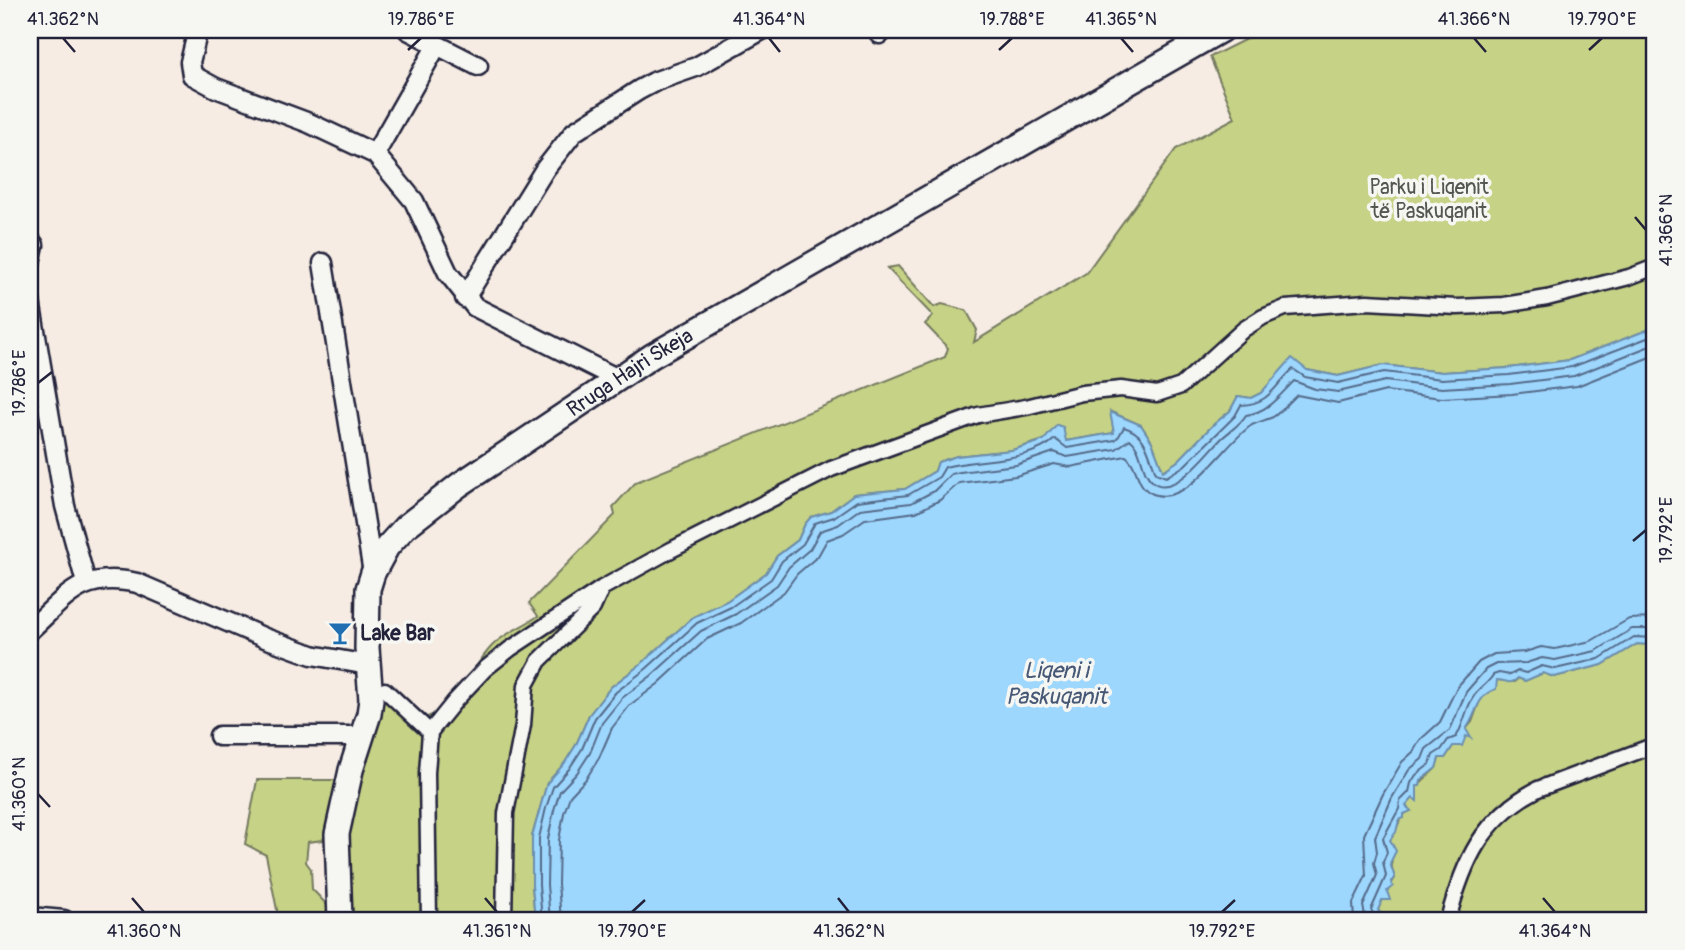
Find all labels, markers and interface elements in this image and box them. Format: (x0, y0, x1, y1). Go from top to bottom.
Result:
text: 41.362°N (27, 8, 99, 31)
text: 19.786°E (388, 8, 454, 31)
text: 41.364°N (733, 8, 805, 31)
text: 19.788°E (979, 8, 1045, 31)
text: 41.365°N (1085, 8, 1157, 31)
text: 41.366°N (1438, 8, 1510, 31)
text: 19.790°E (1568, 8, 1636, 31)
park label: Parku i Liqenit të Paskuqanit (1369, 174, 1489, 225)
text: 41.366°N (1655, 194, 1678, 266)
street label: Rruga Hajri Skeja (562, 322, 698, 423)
text: 19.786°E (8, 350, 31, 416)
text: 19.792°E (1655, 497, 1678, 563)
bar icon: Lake Bar (326, 619, 354, 647)
place label: Lake Bar (360, 620, 435, 647)
water label: Liqeni i Paskuqanit (1005, 656, 1109, 711)
text: 41.360°N (8, 757, 31, 831)
text: 41.360°N (107, 920, 181, 943)
text: 41.361°N (462, 920, 532, 943)
text: 19.790°E (598, 920, 666, 943)
text: 41.362°N (813, 920, 885, 943)
text: 19.792°E (1189, 920, 1255, 943)
text: 41.364°N (1519, 920, 1591, 943)

